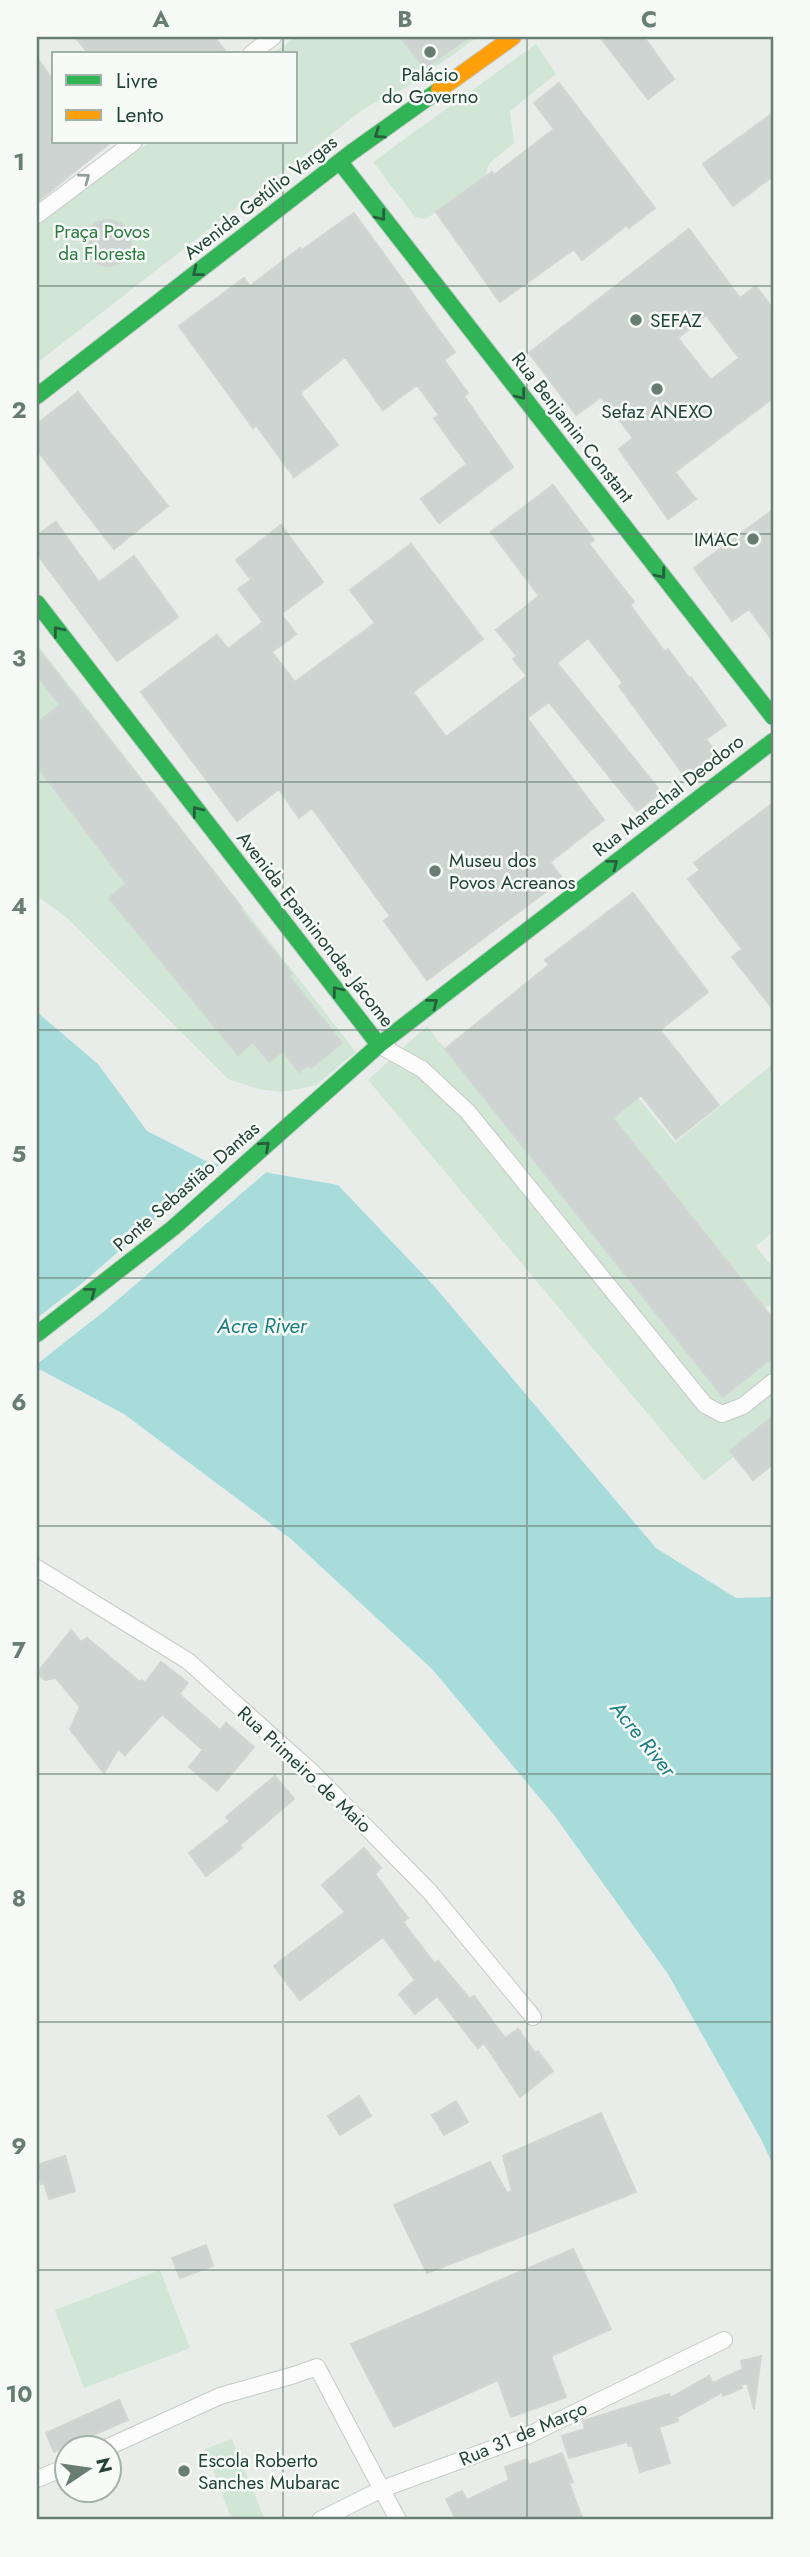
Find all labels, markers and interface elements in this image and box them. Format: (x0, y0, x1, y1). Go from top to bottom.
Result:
text: A (152, 2, 170, 36)
text: B (397, 2, 413, 36)
text: C (641, 2, 657, 36)
marker: Palácio do Governo (422, 44, 438, 60)
legend (52, 52, 298, 144)
place label: Palácio do Governo (382, 61, 478, 110)
text: Livre (116, 66, 158, 96)
text: Lento (116, 100, 164, 130)
one-way arrow (373, 126, 386, 139)
street label: Avenida Getúlio Vargas (178, 129, 343, 266)
text: 1 (13, 145, 25, 179)
one-way arrow (78, 174, 90, 187)
one-way arrow (373, 208, 386, 221)
park label: Praça Povos da Floresta (54, 218, 150, 267)
one-way arrow (193, 263, 205, 276)
place label: SEFAZ (650, 307, 702, 334)
marker: SEFAZ (628, 312, 644, 328)
street label: Rua Benjamin Constant (505, 346, 640, 509)
marker: Sefaz ANEXO (649, 381, 665, 397)
one-way arrow (513, 388, 526, 400)
text: 2 (11, 393, 27, 427)
place label: Sefaz ANEXO (601, 398, 713, 425)
place label: IMAC (694, 526, 739, 553)
marker: IMAC (745, 531, 761, 547)
one-way arrow (653, 567, 666, 579)
one-way arrow (54, 626, 67, 639)
text: 3 (12, 641, 26, 675)
street label: Rua Marechal Deodoro (587, 728, 750, 863)
one-way arrow (193, 806, 206, 819)
street label: Avenida Epaminondas Jácome (231, 826, 401, 1033)
place label: Museu dos Povos Acreanos (449, 847, 576, 896)
one-way arrow (605, 860, 618, 873)
marker: Museu dos Povos Acreanos (427, 863, 443, 879)
text: 4 (11, 889, 27, 923)
one-way arrow (332, 986, 345, 998)
one-way arrow (425, 999, 437, 1011)
street label: Ponte Sebastião Dantas (107, 1115, 266, 1258)
text: 5 (12, 1137, 26, 1171)
one-way arrow (257, 1142, 270, 1154)
one-way arrow (83, 1288, 95, 1301)
water label: Acre River (216, 1311, 308, 1341)
text: 6 (11, 1385, 27, 1419)
text: 7 (12, 1633, 26, 1667)
water label: Acre River (603, 1694, 683, 1784)
street label: Rua Primeiro de Maio (231, 1700, 378, 1839)
text: 8 (12, 1881, 26, 1915)
text: 9 (11, 2129, 27, 2163)
text: 10 (6, 2377, 32, 2411)
street label: Rua 31 de Março (455, 2394, 591, 2473)
north arrow (52, 2434, 122, 2504)
place label: Escola Roberto Sanches Mubarac (198, 2447, 340, 2496)
text: N (89, 2455, 119, 2476)
marker: Escola Roberto Sanches Mubarac (176, 2463, 192, 2479)

